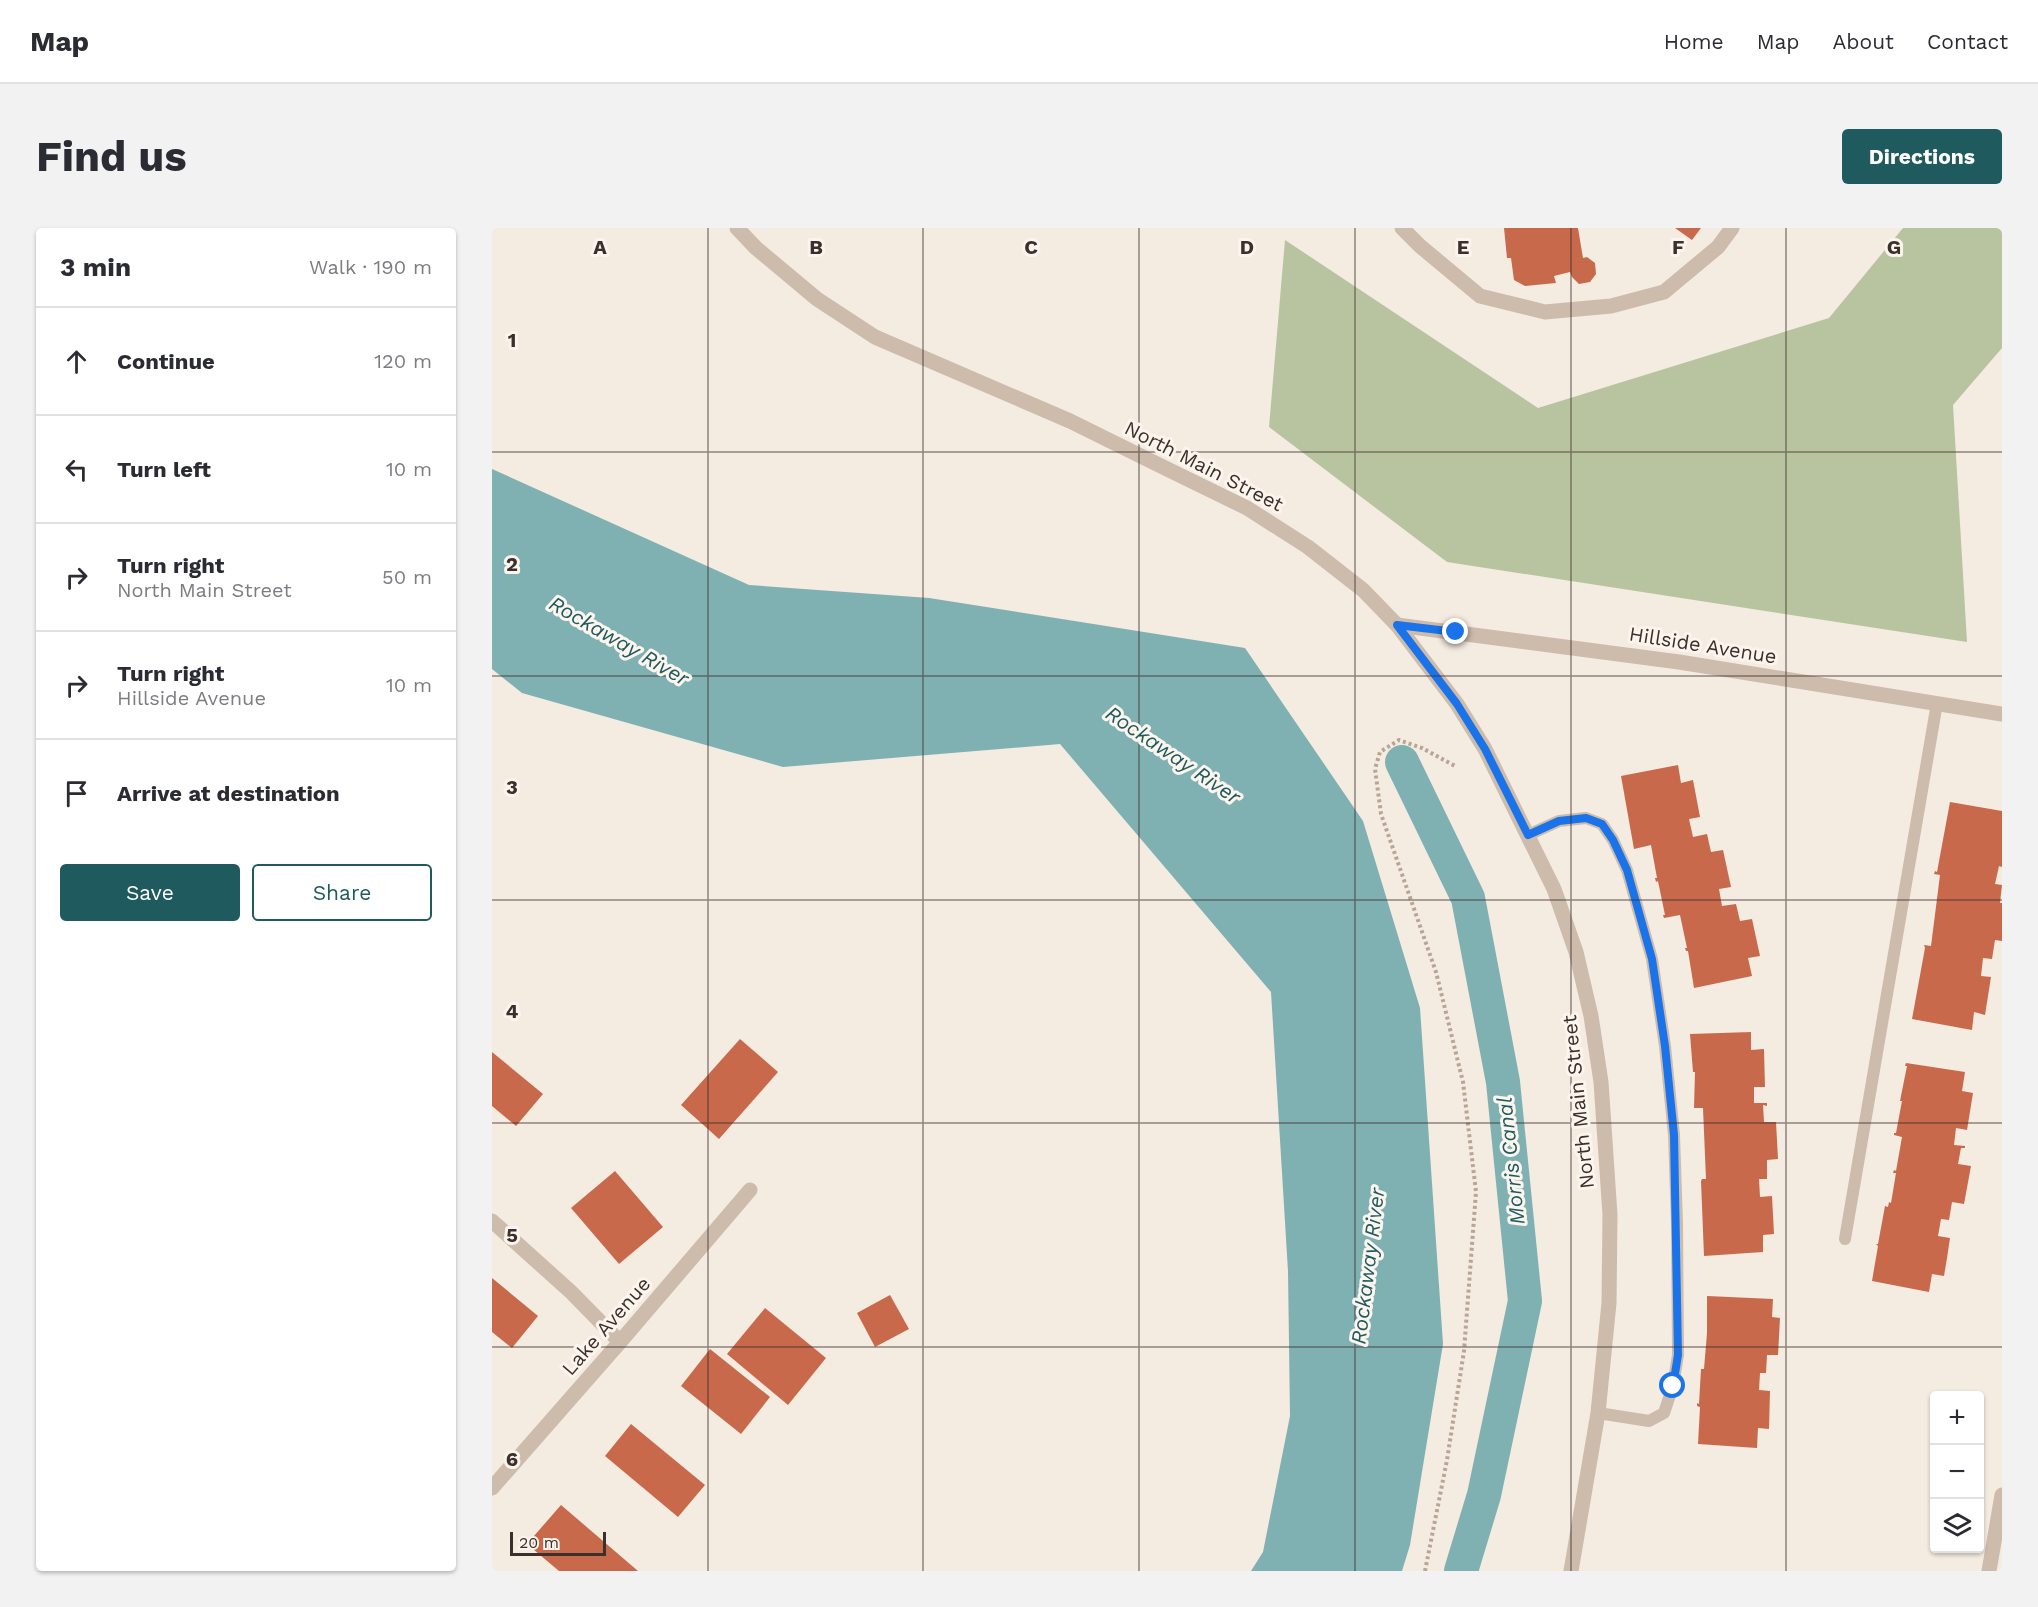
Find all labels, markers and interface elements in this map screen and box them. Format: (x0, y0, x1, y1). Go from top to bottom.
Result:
text: Map (30, 25, 89, 58)
text: Home (1664, 29, 1724, 54)
text: Map (1757, 29, 1800, 54)
text: About (1833, 29, 1894, 54)
text: Contact (1927, 29, 2008, 54)
button: Directions (1842, 129, 2002, 184)
text: Find us (36, 132, 187, 181)
text: A (593, 235, 607, 259)
text: B (809, 235, 823, 259)
text: C (1024, 235, 1038, 259)
text: D (1240, 235, 1254, 259)
text: E (1457, 235, 1469, 259)
text: F (1672, 235, 1684, 259)
text: G (1887, 235, 1901, 259)
text: 3 min (60, 252, 131, 282)
text: Walk · 190 m (309, 255, 432, 279)
text: 1 (508, 328, 516, 352)
icon: ahead (60, 345, 93, 378)
text: Continue (117, 349, 215, 374)
text: 120 m (374, 349, 432, 373)
street label: North Main Street (1121, 416, 1288, 517)
icon: left (60, 453, 93, 486)
text: Turn left (117, 457, 211, 482)
text: 10 m (386, 457, 432, 481)
text: 2 (506, 552, 518, 576)
text: Turn right (117, 553, 224, 578)
icon: right (60, 561, 93, 594)
text: 50 m (382, 565, 432, 589)
text: North Main Street (117, 578, 292, 602)
water label: Rockaway River (545, 590, 694, 691)
route end (1442, 618, 1468, 644)
street label: Hillside Avenue (1628, 621, 1778, 669)
text: Turn right (117, 661, 224, 686)
icon: right (60, 669, 93, 702)
text: 10 m (386, 673, 432, 697)
text: Hillside Avenue (117, 686, 266, 710)
water label: Rockaway River (1101, 700, 1246, 809)
text: 3 (506, 775, 518, 799)
icon: arrive (60, 777, 93, 810)
text: Arrive at destination (117, 781, 340, 806)
button: Save (60, 864, 240, 921)
button: Share (252, 864, 432, 921)
text: 4 (506, 999, 519, 1023)
street label: North Main Street (1557, 1013, 1599, 1190)
water label: Morris Canal (1491, 1096, 1530, 1226)
water label: Rockaway River (1346, 1186, 1390, 1345)
text: 5 (506, 1223, 518, 1247)
street label: Lake Avenue (557, 1272, 655, 1380)
route start (1659, 1372, 1685, 1398)
map controls (1930, 1391, 1984, 1553)
button: + (1930, 1391, 1984, 1445)
button: − (1930, 1445, 1984, 1499)
text: 6 (506, 1447, 518, 1471)
button: layers (1930, 1499, 1984, 1553)
scale bar (510, 1529, 606, 1556)
text: 20 m (519, 1533, 559, 1552)

